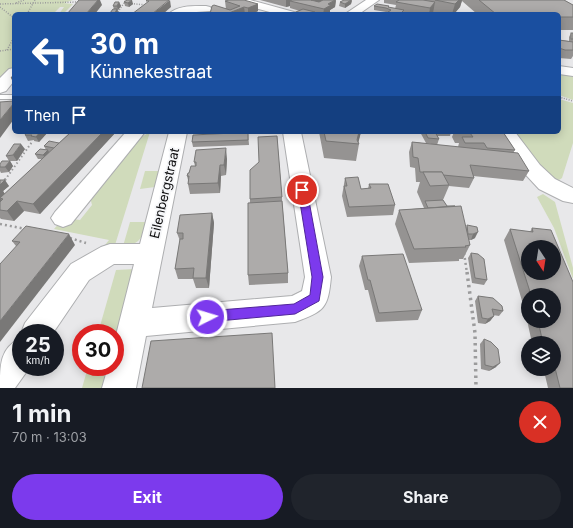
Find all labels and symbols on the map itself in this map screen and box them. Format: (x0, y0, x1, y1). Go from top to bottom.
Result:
street label: Eilenbergstraat (146, 146, 182, 240)
pin (285, 173, 319, 207)
north arrow (521, 240, 561, 280)
position arrow (186, 296, 228, 338)
speed limit sign: 30 (72, 324, 124, 376)

